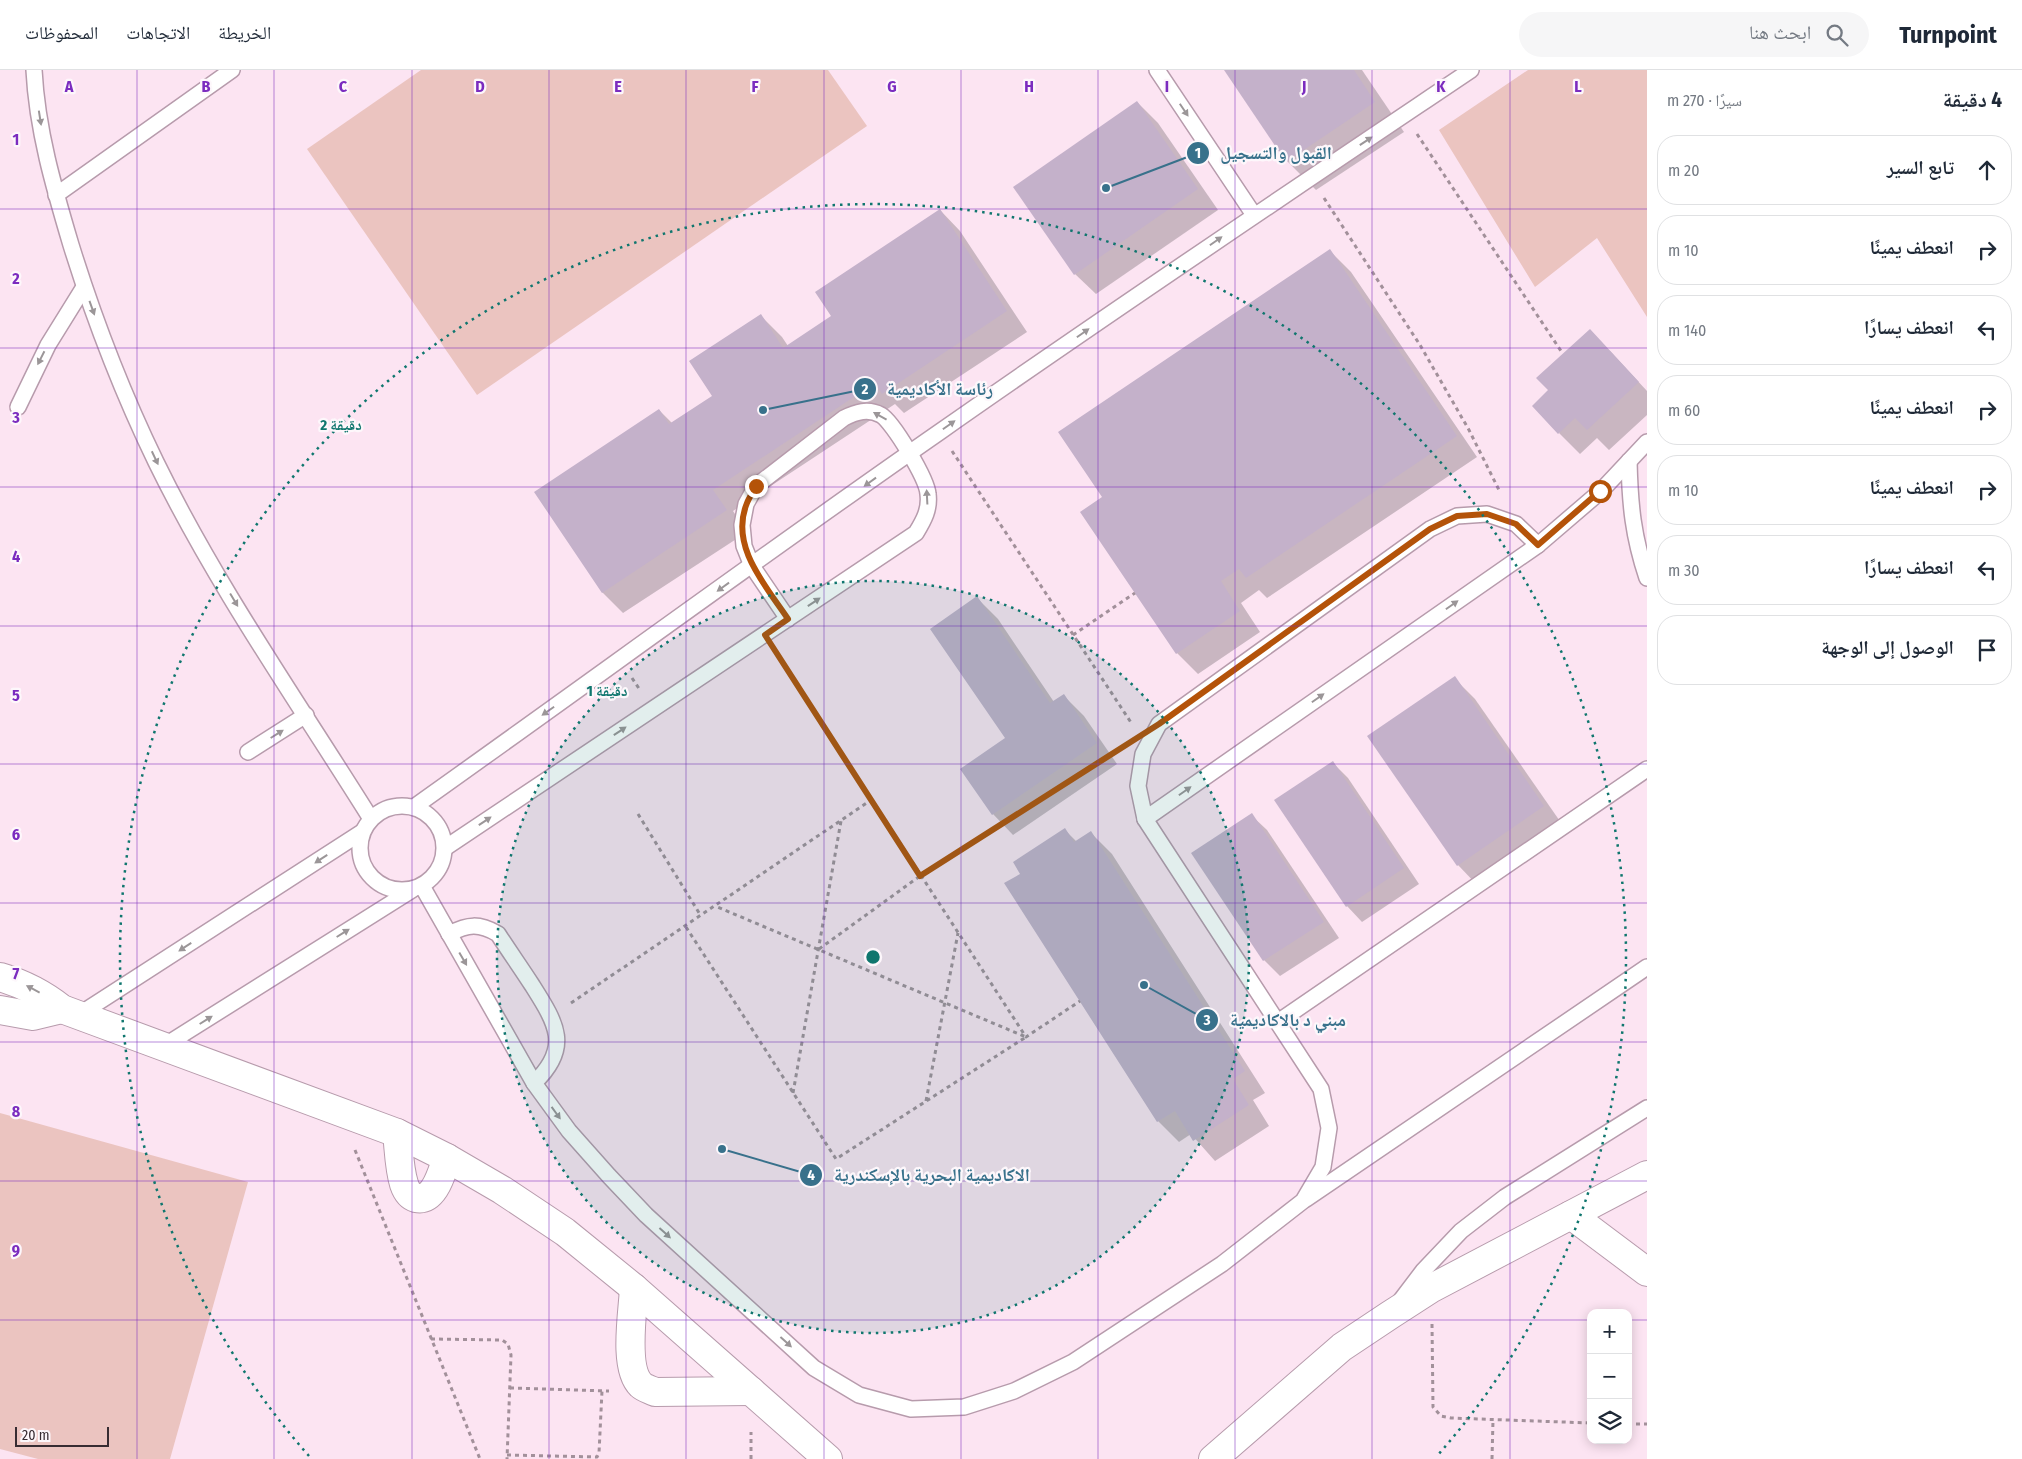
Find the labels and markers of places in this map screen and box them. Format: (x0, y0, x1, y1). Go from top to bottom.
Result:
callout: القبول والتسجيل (1186, 137, 1342, 170)
callout: رئاسة الأكاديمية (852, 372, 1003, 405)
centre of rings (864, 948, 882, 966)
callout: مبني د بالاكاديمية (1195, 1003, 1356, 1036)
callout: الاكاديمية البحرية بالإسكندرية (799, 1158, 1040, 1191)

